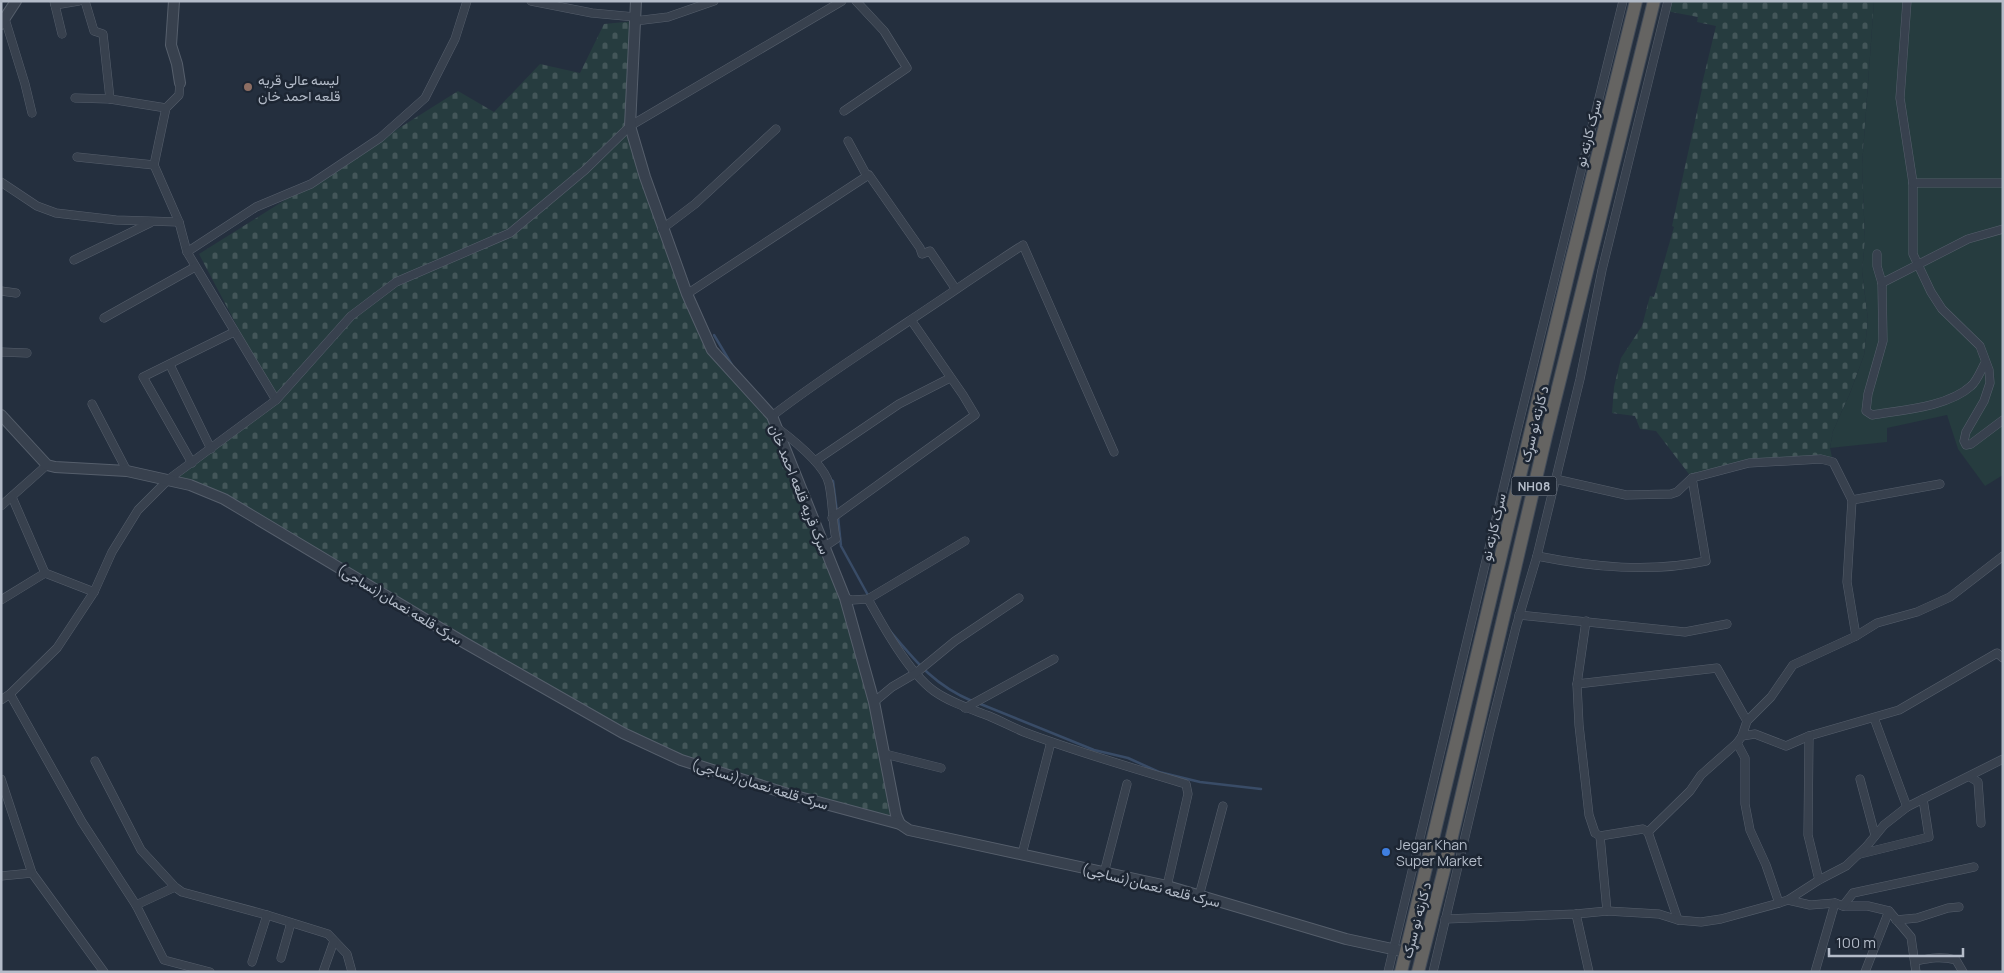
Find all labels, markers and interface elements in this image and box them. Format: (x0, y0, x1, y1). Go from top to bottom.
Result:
place label: لیسه عالی قریه قلعه احمد خان (258, 70, 340, 105)
marker: لیسه عالی قریه قلعه احمد خان (242, 81, 254, 93)
street label: سرک کارته نو (1570, 97, 1606, 169)
street label: د کارته نو سړک (1515, 383, 1554, 465)
street label: سرک قریه قلعه احمد خان (765, 421, 835, 557)
road number: NH08 (1512, 476, 1556, 496)
street label: سرک کارته نو (1476, 491, 1510, 563)
street label: سرک قلعه نعمان(نساجی) (334, 559, 466, 649)
street label: سرک قلعه نعمان(نساجی) (689, 754, 831, 814)
place label: Jegar Khan Super Market (1396, 835, 1483, 870)
marker: Jegar Khan Super Market (1380, 846, 1392, 858)
street label: سرک قلعه نعمان(نساجی) (1080, 859, 1222, 911)
street label: د کارته نو سړک (1397, 879, 1436, 961)
scale bar (1829, 926, 1963, 958)
text: 100 m (1836, 932, 1876, 953)

